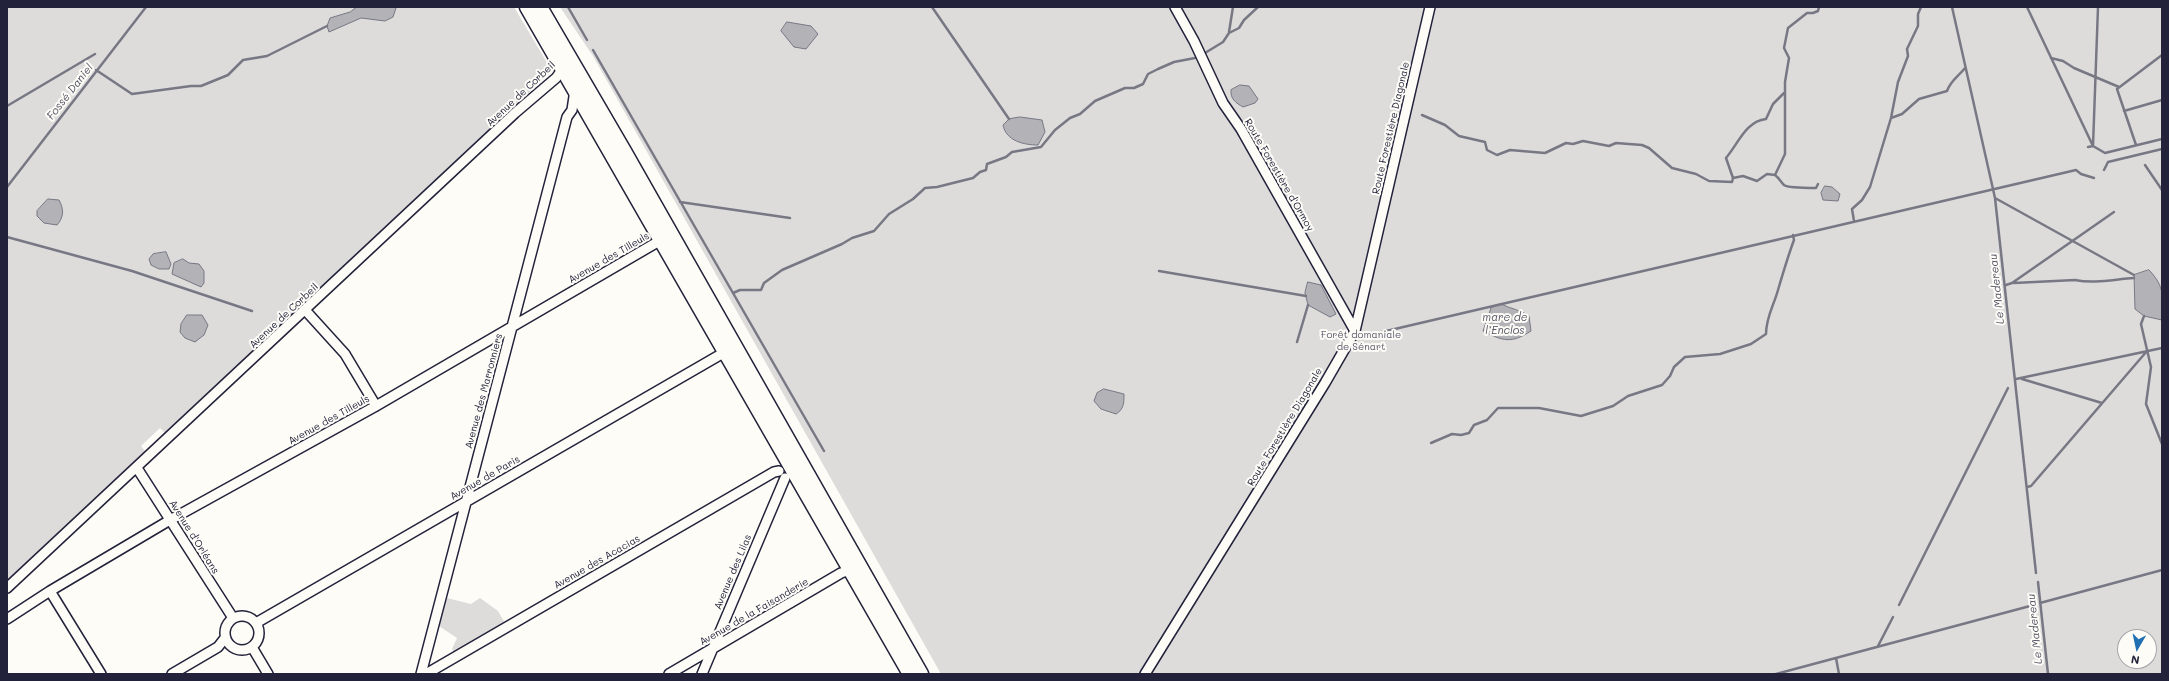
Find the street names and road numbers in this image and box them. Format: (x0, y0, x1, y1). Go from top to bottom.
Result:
street label: Avenue de Corbeil (484, 59, 558, 129)
street label: Route Forestière Diagonale (1370, 61, 1412, 195)
street label: Route Forestière d'Ormoy (1242, 117, 1316, 233)
street label: Avenue des Tilleuls (567, 230, 651, 286)
street label: Avenue de Corbeil (247, 281, 321, 351)
street label: Avenue des Marronniers (463, 332, 505, 450)
street label: Route Forestière Diagonale (1245, 366, 1325, 488)
street label: Avenue des Tilleuls (286, 393, 372, 447)
street label: Avenue de Paris (448, 453, 522, 503)
street label: Avenue d'Orléans (166, 498, 222, 576)
street label: Avenue des Acacias (552, 532, 642, 592)
street label: Avenue des Lilas (712, 533, 754, 611)
street label: Avenue de la Faisanderie (697, 576, 811, 648)

